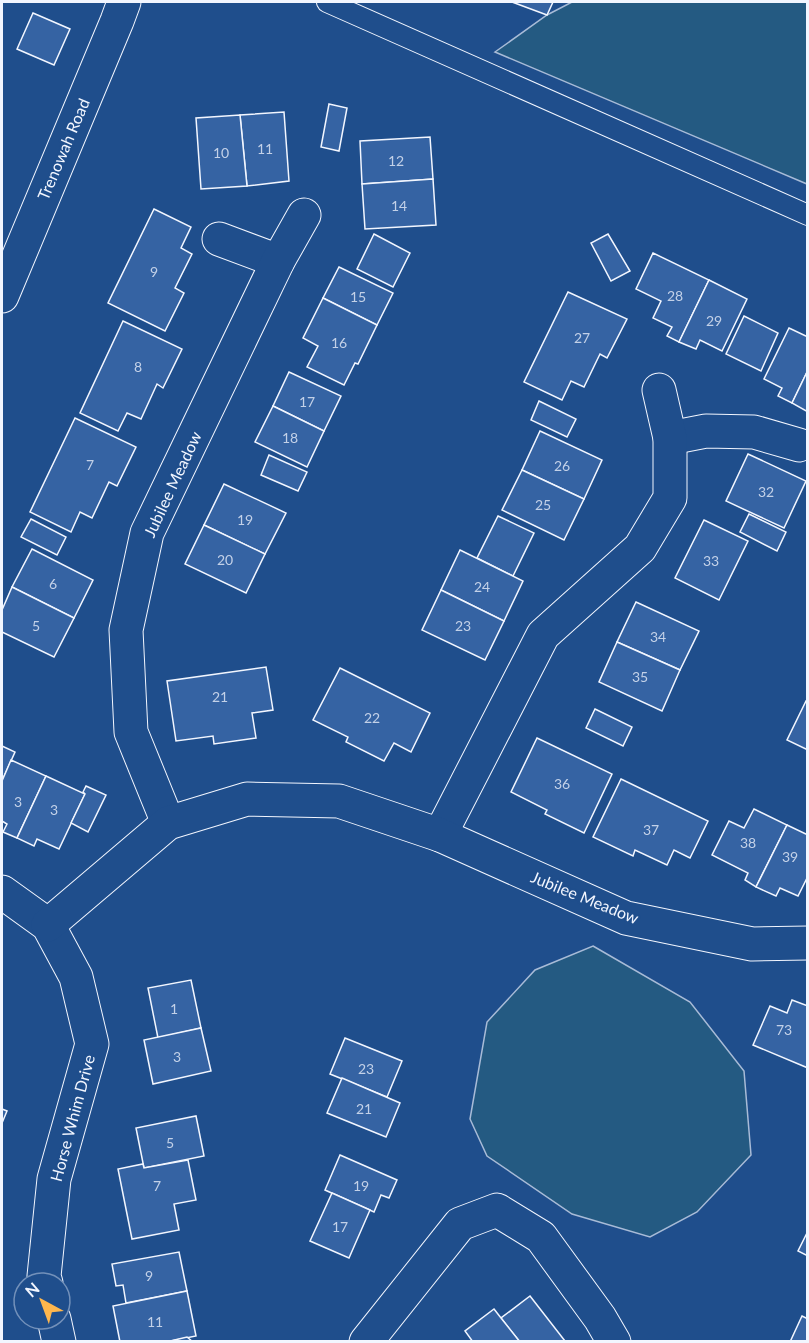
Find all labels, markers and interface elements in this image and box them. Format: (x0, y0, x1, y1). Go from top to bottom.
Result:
street label: Trenowah Road (33, 95, 93, 203)
house number: 11 (257, 140, 273, 157)
house number: 10 (213, 144, 229, 161)
house number: 12 (388, 152, 404, 169)
house number: 14 (391, 197, 407, 214)
house number: 9 (150, 263, 158, 280)
house number: 28 (667, 287, 683, 304)
house number: 15 (350, 288, 366, 305)
house number: 29 (706, 312, 722, 329)
house number: 27 (574, 329, 590, 346)
house number: 16 (331, 334, 347, 351)
house number: 8 (134, 358, 142, 375)
house number: 17 (299, 393, 315, 410)
street label: Jubilee Meadow (139, 428, 205, 540)
house number: 18 (282, 429, 298, 446)
house number: 7 (86, 456, 94, 473)
house number: 26 (554, 457, 570, 474)
house number: 32 (758, 483, 774, 500)
house number: 25 (535, 496, 551, 513)
house number: 19 (237, 511, 253, 528)
house number: 20 (217, 551, 233, 568)
house number: 33 (703, 552, 719, 569)
house number: 6 (49, 575, 57, 592)
house number: 24 (474, 578, 490, 595)
house number: 5 (32, 617, 40, 634)
house number: 23 (455, 617, 471, 634)
house number: 34 (650, 628, 666, 645)
house number: 35 (632, 668, 648, 685)
house number: 21 (212, 688, 228, 705)
house number: 22 (364, 709, 380, 726)
house number: 36 (554, 775, 570, 792)
house number: 3 (14, 793, 22, 810)
house number: 3 (50, 801, 58, 818)
house number: 37 (643, 821, 659, 838)
house number: 38 (740, 834, 756, 851)
house number: 39 (782, 848, 798, 865)
street label: Jubilee Meadow (528, 867, 642, 927)
house number: 1 (170, 1000, 178, 1017)
house number: 73 (776, 1021, 792, 1038)
house number: 3 (173, 1048, 181, 1065)
street label: Horse Whim Drive (46, 1052, 98, 1184)
house number: 23 (358, 1060, 374, 1077)
house number: 21 (356, 1100, 372, 1117)
house number: 5 (166, 1134, 174, 1151)
house number: 7 (153, 1177, 161, 1194)
house number: 19 (353, 1177, 369, 1194)
house number: 17 (332, 1218, 348, 1235)
house number: 9 (145, 1267, 153, 1284)
north arrow (12, 1271, 72, 1331)
text: N (21, 1278, 43, 1301)
house number: 11 (147, 1313, 163, 1330)

